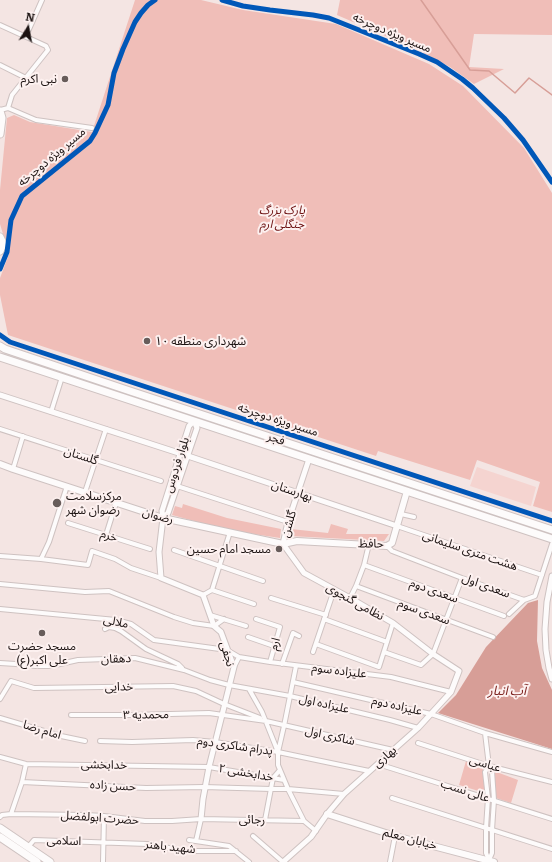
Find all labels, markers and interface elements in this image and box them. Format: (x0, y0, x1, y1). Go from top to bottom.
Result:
text: N (24, 7, 36, 25)
north arrow (8, 8, 48, 48)
street label: مسیر ویژه دوچرخه (351, 10, 433, 56)
place label: نبی اکرم (21, 72, 57, 86)
marker: نبی اکرم (60, 74, 70, 84)
street label: مسیر ویژه دوچرخه (15, 125, 89, 189)
park label: پارک بزرگ جنگلی ارم (259, 203, 305, 231)
place label: شهرداری منطقه ۱۰ (155, 334, 246, 348)
marker: شهرداری منطقه ۱۰ (142, 336, 152, 346)
street label: مسیر ویژه دوچرخه (236, 400, 320, 440)
street label: فجر (265, 429, 287, 449)
street label: بلوار فردوس (161, 435, 193, 495)
street label: گلستان (62, 444, 100, 468)
street label: بهارستان (270, 477, 314, 505)
place label: مرکزسلامت رضوان شهر (66, 489, 122, 517)
marker: مرکزسلامت رضوان شهر (51, 497, 63, 509)
street label: رضوان (141, 505, 175, 527)
street label: گلشن (278, 509, 300, 539)
street label: خرم (99, 527, 119, 545)
street label: هشت متری سلیمانی (421, 528, 519, 574)
street label: حافظ (358, 537, 384, 551)
place label: مسجد امام حسین (187, 542, 271, 556)
marker: مسجد امام حسین (274, 544, 284, 554)
street label: سعدی اول (460, 571, 512, 601)
street label: سعدی دوم (408, 576, 460, 606)
street label: نظامی گنجوی (323, 580, 387, 624)
street label: سعدی سوم (396, 596, 452, 628)
street label: ملالی (102, 612, 130, 632)
marker: مسجد حضرت علی اکبر(ع) (37, 628, 47, 638)
street label: ارم (266, 636, 284, 652)
place label: مسجد حضرت علی اکبر(ع) (8, 639, 76, 667)
street label: نجفی (217, 640, 237, 668)
street label: دهقان (101, 652, 131, 666)
street label: علیزاده سوم (311, 660, 367, 682)
street label: خدایی (105, 680, 133, 694)
water label: آب انبار (488, 683, 526, 699)
street label: علیزاده اول (298, 691, 350, 717)
street label: علیزاده دوم (370, 693, 424, 719)
street label: محمدیه ۳ (123, 707, 169, 723)
street label: امام رضا (21, 717, 63, 743)
street label: شاکری اول (304, 723, 356, 749)
street label: پدرام شاکری دوم (196, 734, 274, 758)
street label: بهاری (370, 743, 400, 771)
street label: عباسی (468, 752, 502, 776)
street label: خدابخشی (81, 757, 127, 773)
street label: خدابخشی ۲ (217, 761, 275, 785)
street label: عالی نسب (439, 776, 491, 806)
street label: حسن زاده (90, 778, 136, 794)
street label: حضرت ابولفضل (60, 808, 140, 828)
street label: رجائی (239, 813, 265, 827)
street label: خیابان معلم (381, 825, 439, 853)
street label: اسلامی (46, 833, 82, 849)
street label: شهید باهنر (144, 837, 196, 857)

